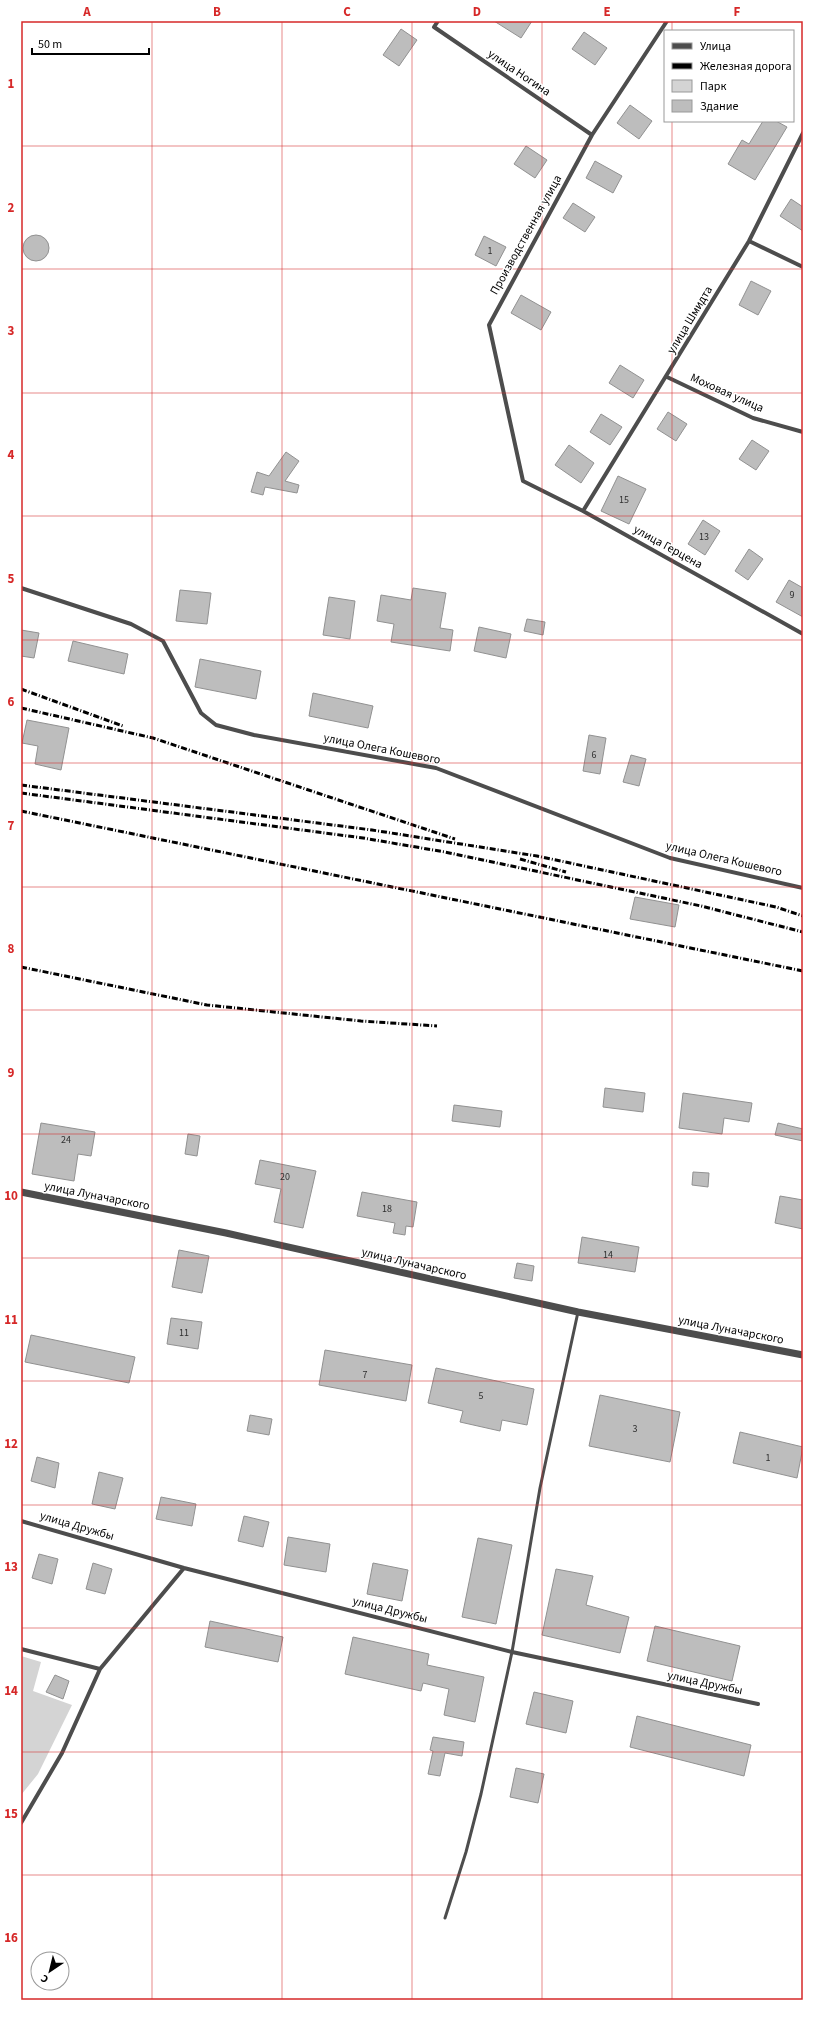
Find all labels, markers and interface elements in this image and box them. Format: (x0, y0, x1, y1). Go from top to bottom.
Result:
text: A (82, 3, 91, 21)
text: B (213, 3, 221, 21)
text: C (343, 3, 351, 21)
text: D (473, 3, 481, 21)
text: E (603, 3, 611, 21)
text: F (734, 3, 741, 21)
scale bar (32, 30, 149, 56)
legend (664, 30, 794, 122)
text: 50 m (38, 36, 62, 53)
text: Улица (700, 38, 731, 55)
street label: улица Ногина (484, 46, 554, 100)
text: Железная дорога (700, 58, 792, 75)
text: 1 (8, 75, 15, 93)
text: Парк (700, 78, 726, 95)
text: Здание (700, 98, 739, 115)
street label: Производственная улица (486, 172, 566, 298)
text: 2 (8, 199, 15, 217)
house number: 1 (488, 244, 493, 258)
street label: улица Шмидта (663, 283, 717, 357)
text: 3 (8, 322, 15, 340)
street label: Моховая улица (688, 369, 766, 417)
text: 4 (8, 446, 15, 464)
house number: 15 (619, 493, 629, 507)
street label: улица Герцена (630, 521, 706, 573)
house number: 13 (699, 530, 709, 544)
text: 5 (8, 570, 15, 588)
house number: 9 (790, 588, 795, 602)
text: 6 (8, 693, 15, 711)
street label: улица Олега Кошевого (322, 729, 442, 769)
house number: 6 (592, 748, 597, 762)
text: 7 (8, 817, 15, 835)
street label: улица Олега Кошевого (664, 837, 784, 881)
text: 8 (8, 940, 15, 958)
text: 9 (8, 1064, 15, 1082)
house number: 24 (61, 1133, 71, 1147)
house number: 20 (280, 1170, 290, 1184)
street label: улица Луначарского (43, 1177, 151, 1215)
text: 10 (4, 1187, 18, 1205)
house number: 18 (382, 1202, 392, 1216)
street label: улица Луначарского (360, 1244, 468, 1284)
house number: 14 (603, 1248, 613, 1262)
text: 11 (4, 1311, 18, 1329)
street label: улица Луначарского (677, 1311, 785, 1349)
house number: 11 (179, 1326, 189, 1340)
house number: 7 (363, 1368, 368, 1382)
house number: 5 (479, 1389, 484, 1403)
house number: 3 (633, 1422, 638, 1436)
text: 12 (4, 1435, 18, 1453)
house number: 1 (766, 1451, 771, 1465)
street label: улица Дружбы (38, 1507, 116, 1545)
text: 13 (4, 1558, 18, 1576)
street label: улица Дружбы (351, 1592, 429, 1628)
street label: улица Дружбы (666, 1667, 744, 1699)
text: 14 (4, 1682, 18, 1700)
text: 15 (4, 1805, 18, 1823)
text: 16 (4, 1929, 18, 1947)
north arrow (30, 1951, 70, 1991)
text: С (37, 1970, 51, 1987)

